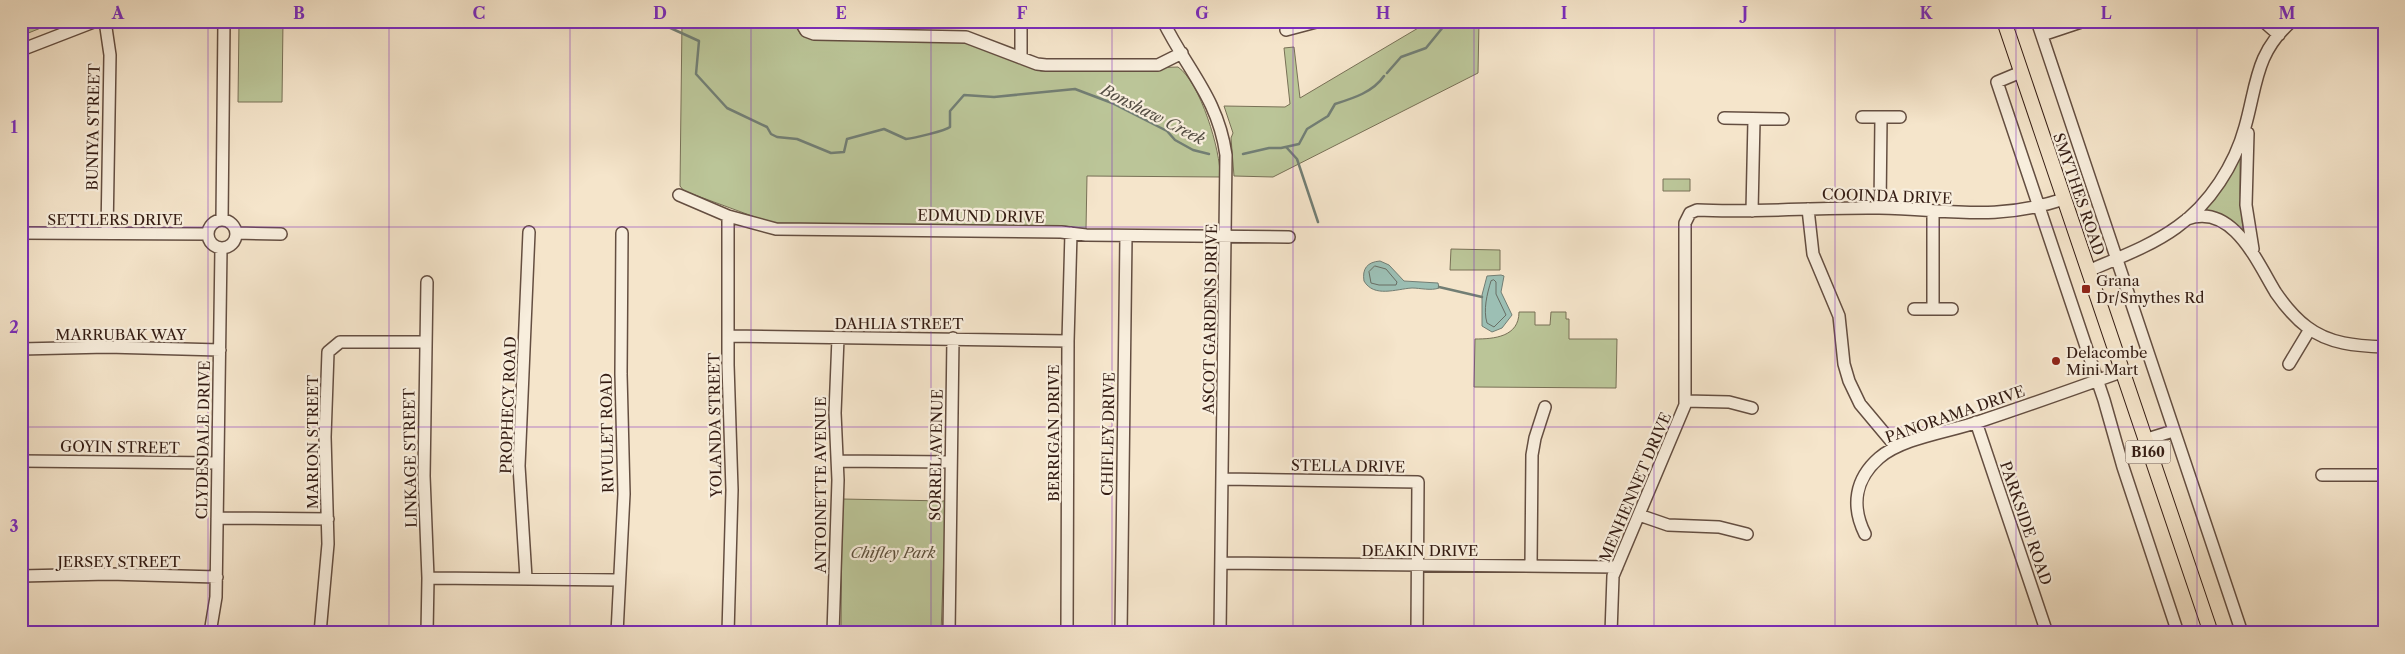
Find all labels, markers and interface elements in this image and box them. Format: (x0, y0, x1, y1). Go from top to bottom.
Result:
text: A (111, 3, 125, 23)
text: B (293, 3, 305, 23)
text: C (473, 3, 485, 23)
text: D (653, 3, 667, 23)
text: E (835, 3, 847, 23)
text: F (1017, 3, 1028, 23)
text: G (1195, 3, 1209, 23)
text: H (1376, 3, 1390, 23)
text: I (1561, 3, 1568, 23)
text: J (1739, 3, 1748, 23)
text: K (1920, 3, 1934, 23)
text: L (2100, 3, 2112, 23)
text: M (2279, 3, 2296, 23)
street label: BUNIYA STREET (82, 63, 104, 191)
water label: Bonshaw Creek (1096, 78, 1209, 149)
text: 1 (10, 117, 18, 137)
street label: SMYTHES ROAD (2049, 130, 2109, 258)
street label: COOINDA DRIVE (1822, 184, 1952, 208)
street label: EDMUND DRIVE (917, 205, 1045, 227)
street label: SETTLERS DRIVE (47, 210, 183, 229)
street label: ASCOT GARDENS DRIVE (1199, 224, 1221, 415)
place label: Grana Dr/Smythes Rd (2096, 271, 2204, 307)
marker: Grana Dr/Smythes Rd (2080, 283, 2092, 295)
street label: DAHLIA STREET (835, 314, 964, 333)
text: 2 (9, 317, 19, 337)
street label: MARRUBAK WAY (55, 325, 187, 344)
street label: PROPHECY ROAD (496, 336, 520, 474)
place label: Delacombe Mini Mart (2066, 343, 2147, 379)
street label: YOLANDA STREET (704, 352, 726, 499)
marker: Delacombe Mini Mart (2050, 355, 2062, 367)
street label: CLYDESDALE DRIVE (192, 360, 214, 520)
street label: BERRIGAN DRIVE (1044, 364, 1063, 502)
street label: CHIFLEY DRIVE (1097, 372, 1119, 496)
street label: RIVULET ROAD (596, 373, 618, 493)
street label: MARION STREET (303, 374, 322, 509)
street label: PANORAMA DRIVE (1883, 381, 2027, 447)
street label: LINKAGE STREET (399, 387, 421, 528)
street label: SORREL AVENUE (925, 389, 947, 521)
street label: ANTOINETTE AVENUE (811, 397, 830, 575)
street label: MENHENNET DRIVE (1595, 409, 1675, 565)
street label: GOYIN STREET (60, 436, 181, 458)
road number: B160 (2126, 441, 2170, 464)
street label: STELLA DRIVE (1291, 456, 1405, 476)
street label: PARKSIDE ROAD (1996, 458, 2056, 588)
text: 3 (9, 516, 19, 536)
street label: DEAKIN DRIVE (1362, 541, 1478, 560)
park label: Chifley Park (850, 543, 936, 562)
street label: JERSEY STREET (55, 552, 181, 571)

